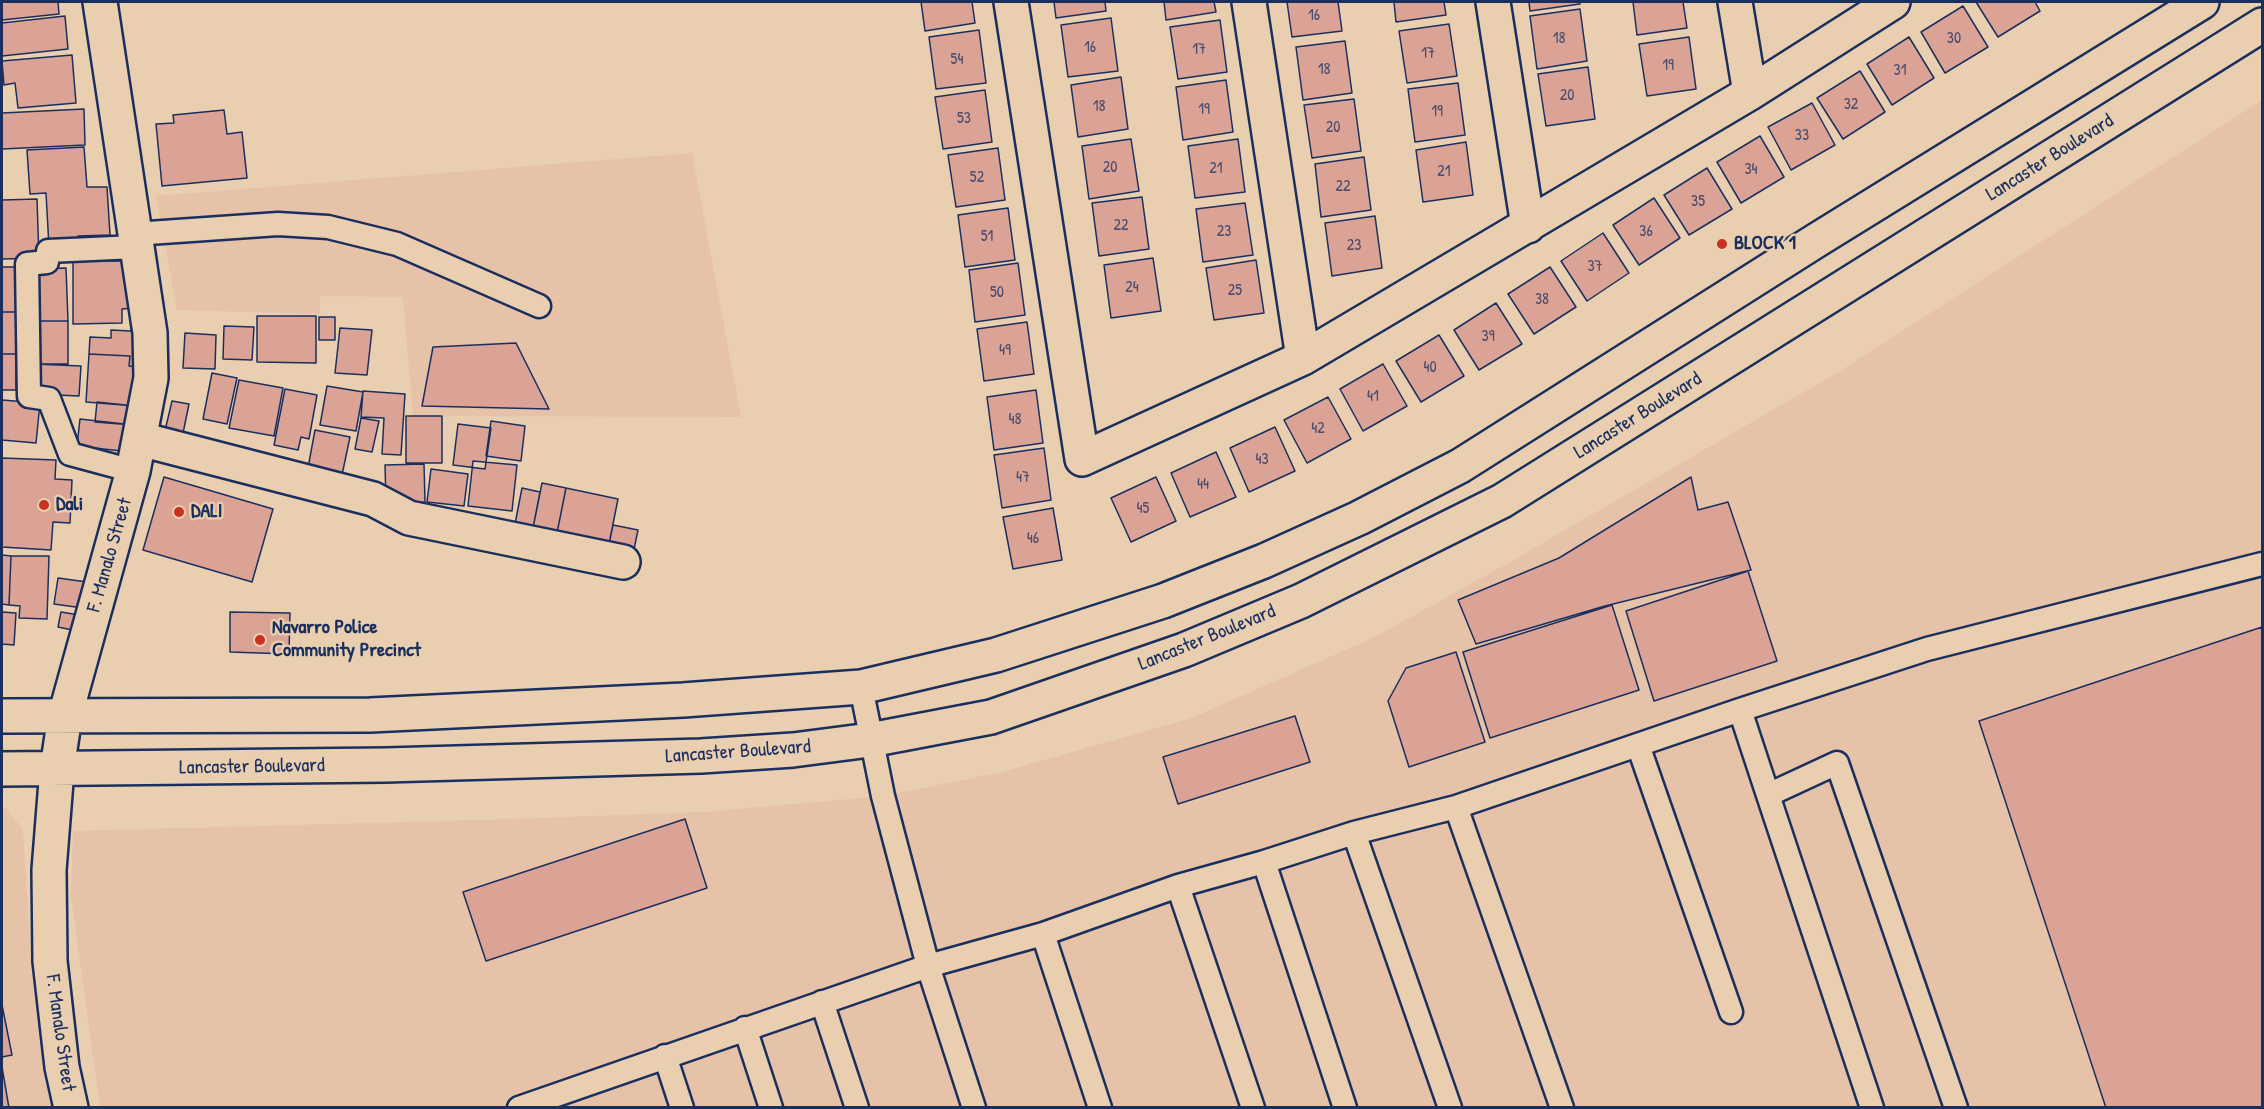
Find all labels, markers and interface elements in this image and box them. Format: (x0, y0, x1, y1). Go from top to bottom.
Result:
house number: 16 (1308, 6, 1320, 26)
house number: 18 (1553, 29, 1565, 49)
house number: 30 (1947, 29, 1961, 49)
house number: 16 (1084, 38, 1096, 58)
house number: 17 (1192, 40, 1206, 60)
house number: 17 (1421, 44, 1435, 64)
house number: 54 (951, 50, 963, 70)
house number: 19 (1662, 56, 1674, 76)
house number: 18 (1318, 60, 1330, 80)
house number: 31 (1894, 61, 1906, 81)
house number: 20 (1560, 86, 1574, 106)
house number: 32 (1844, 95, 1858, 115)
house number: 18 (1093, 97, 1105, 117)
house number: 19 (1198, 100, 1210, 120)
house number: 19 (1431, 102, 1443, 122)
house number: 53 (957, 109, 971, 129)
street label: Lancaster Boulevard (1982, 109, 2118, 207)
house number: 20 (1326, 118, 1340, 138)
house number: 33 (1795, 126, 1809, 146)
house number: 20 (1103, 158, 1117, 178)
house number: 21 (1209, 159, 1223, 179)
house number: 34 (1744, 160, 1758, 180)
house number: 21 (1437, 162, 1451, 182)
house number: 52 (970, 168, 984, 188)
house number: 22 (1336, 177, 1350, 197)
house number: 35 (1691, 192, 1705, 212)
house number: 22 (1114, 216, 1128, 236)
house number: 23 (1217, 222, 1231, 242)
house number: 36 (1639, 222, 1653, 242)
house number: 51 (981, 227, 993, 247)
place label: BLOCK 1 (1734, 232, 1796, 256)
house number: 23 (1347, 236, 1361, 256)
marker: BLOCK 1 (1715, 237, 1729, 251)
house number: 37 (1587, 257, 1603, 277)
house number: 24 (1125, 278, 1139, 298)
house number: 25 (1228, 281, 1242, 301)
house number: 50 (990, 283, 1004, 303)
house number: 38 (1535, 290, 1549, 310)
house number: 39 (1481, 327, 1495, 347)
house number: 49 (999, 341, 1011, 361)
house number: 40 (1423, 358, 1437, 378)
street label: Lancaster Boulevard (1570, 367, 1706, 465)
house number: 41 (1367, 387, 1379, 407)
house number: 48 (1009, 410, 1021, 430)
house number: 42 (1311, 419, 1325, 439)
house number: 43 (1255, 450, 1269, 470)
house number: 47 (1016, 468, 1030, 488)
house number: 44 (1197, 475, 1209, 495)
place label: Dali (56, 493, 83, 517)
street label: F. Manalo Street (82, 495, 138, 615)
marker: Dali (37, 498, 51, 512)
house number: 45 (1137, 499, 1149, 519)
place label: DALI (191, 500, 222, 524)
marker: DALI (172, 505, 186, 519)
house number: 46 (1027, 529, 1039, 549)
street label: Lancaster Boulevard (1135, 600, 1279, 676)
place label: Navarro Police Community Precinct (272, 616, 421, 663)
marker: Navarro Police Community Precinct (253, 633, 267, 647)
street label: Lancaster Boulevard (665, 735, 811, 769)
street label: Lancaster Boulevard (179, 754, 325, 780)
street label: F. Manalo Street (40, 973, 80, 1093)

